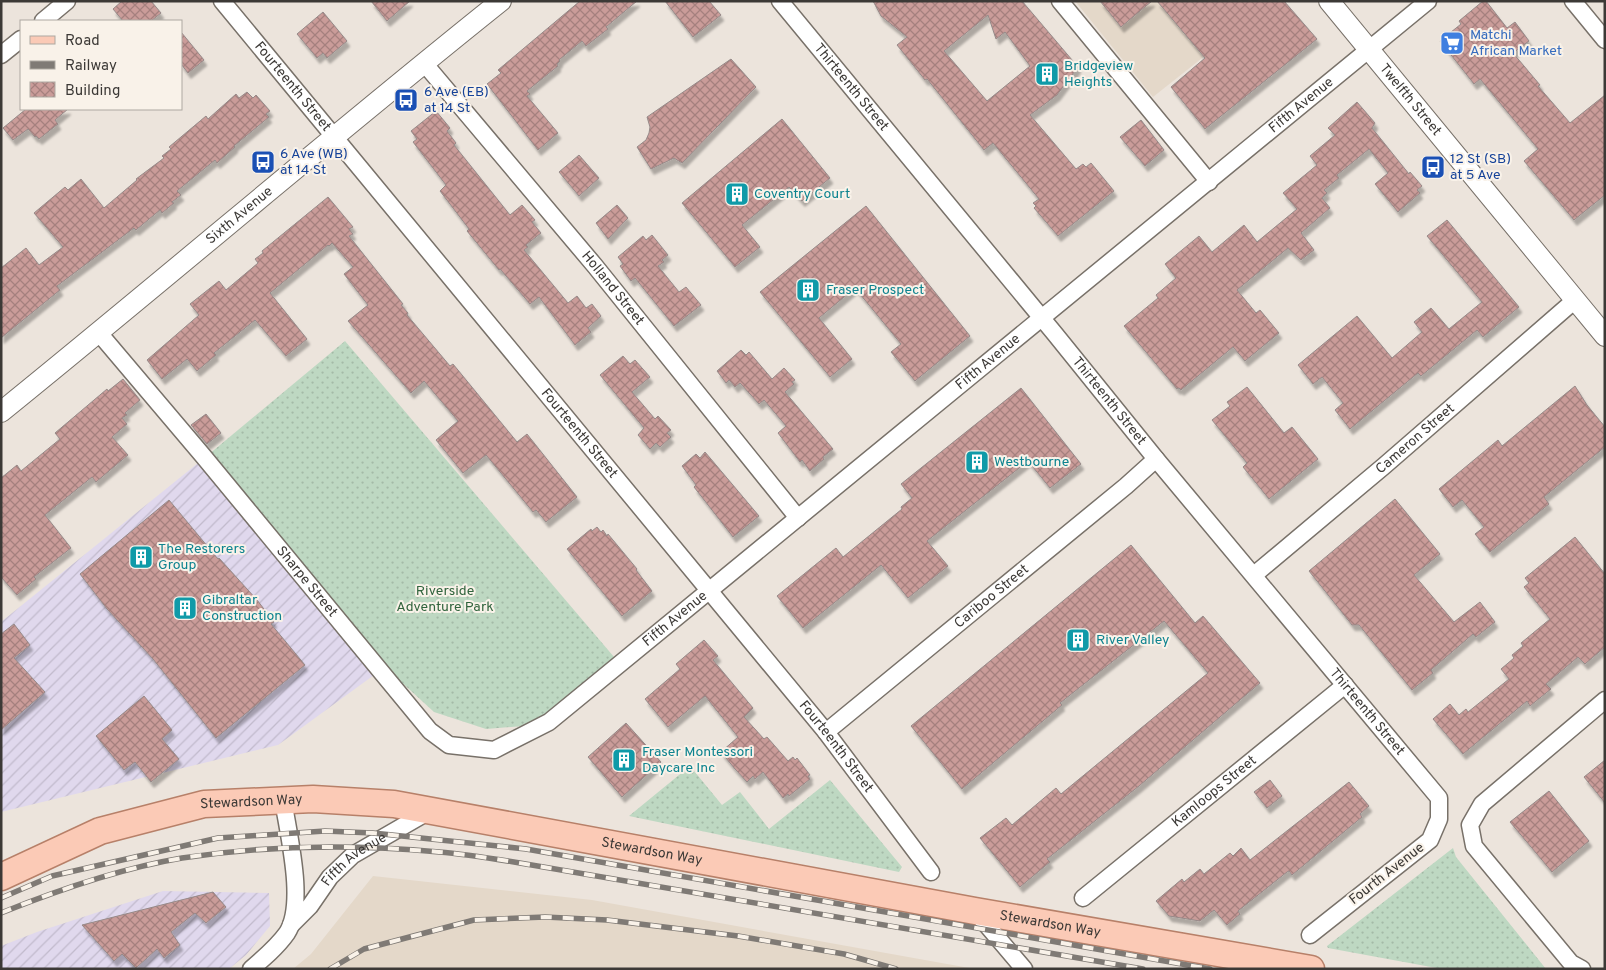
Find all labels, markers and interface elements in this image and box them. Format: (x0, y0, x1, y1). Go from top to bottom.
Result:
legend (20, 20, 182, 110)
place label: Matchi African Market (1470, 27, 1562, 60)
supermarket icon: Matchi African Market (1439, 30, 1465, 56)
text: Road (65, 32, 100, 51)
street label: Fourteenth Street (251, 38, 335, 135)
street label: Thirteenth Street (810, 40, 892, 135)
text: Railway (65, 57, 117, 76)
place label: Bridgeview Heights (1064, 58, 1133, 91)
street label: Twelfth Street (1376, 60, 1445, 139)
building icon: Bridgeview Heights (1034, 61, 1060, 87)
street label: Fifth Avenue (1265, 74, 1337, 137)
text: Building (65, 82, 120, 101)
place label: 6 Ave (EB) at 14 St (424, 84, 489, 117)
bus stop icon: 6 Ave (EB) at 14 St (393, 87, 419, 113)
place label: 6 Ave (WB) at 14 St (280, 146, 348, 179)
bus stop icon: 6 Ave (WB) at 14 St (250, 149, 276, 175)
place label: 12 St (SB) at 5 Ave (1450, 151, 1511, 184)
bus stop icon: 12 St (SB) at 5 Ave (1420, 154, 1446, 180)
building icon: Coventry Court (724, 181, 750, 207)
street label: Sixth Avenue (203, 183, 276, 248)
place label: Coventry Court (754, 186, 850, 203)
street label: Holland Street (578, 248, 648, 329)
building icon: Fraser Prospect (795, 277, 821, 303)
place label: Fraser Prospect (826, 282, 924, 299)
street label: Fifth Avenue (952, 330, 1024, 393)
street label: Thirteenth Street (1068, 353, 1150, 448)
street label: Fourteenth Street (537, 385, 621, 482)
street label: Cameron Street (1372, 400, 1458, 478)
building icon: Westbourne (964, 449, 990, 475)
place label: Westbourne (994, 454, 1069, 471)
place label: The Restorers Group (158, 541, 245, 574)
street label: Sharpe Street (273, 543, 341, 621)
building icon: The Restorers Group (128, 544, 154, 570)
street label: Cariboo Street (951, 561, 1032, 632)
park label: Riverside Adventure Park (396, 583, 494, 616)
street label: Fifth Avenue (639, 587, 711, 650)
place label: Gibraltar Construction (202, 592, 282, 625)
building icon: Gibraltar Construction (172, 595, 198, 621)
building icon: River Valley (1065, 627, 1091, 653)
place label: River Valley (1096, 632, 1169, 649)
street label: Thirteenth Street (1326, 665, 1408, 759)
street label: Fourteenth Street (795, 697, 877, 796)
place label: Fraser Montessori Daycare Inc (642, 744, 753, 777)
building icon: Fraser Montessori Daycare Inc (611, 747, 637, 773)
street label: Kamloops Street (1168, 752, 1260, 831)
street label: Stewardson Way (200, 791, 303, 813)
street label: Fifth Avenue (318, 829, 390, 890)
street label: Stewardson Way (600, 834, 704, 869)
street label: Fourth Avenue (1346, 839, 1428, 909)
street label: Stewardson Way (998, 907, 1102, 941)

